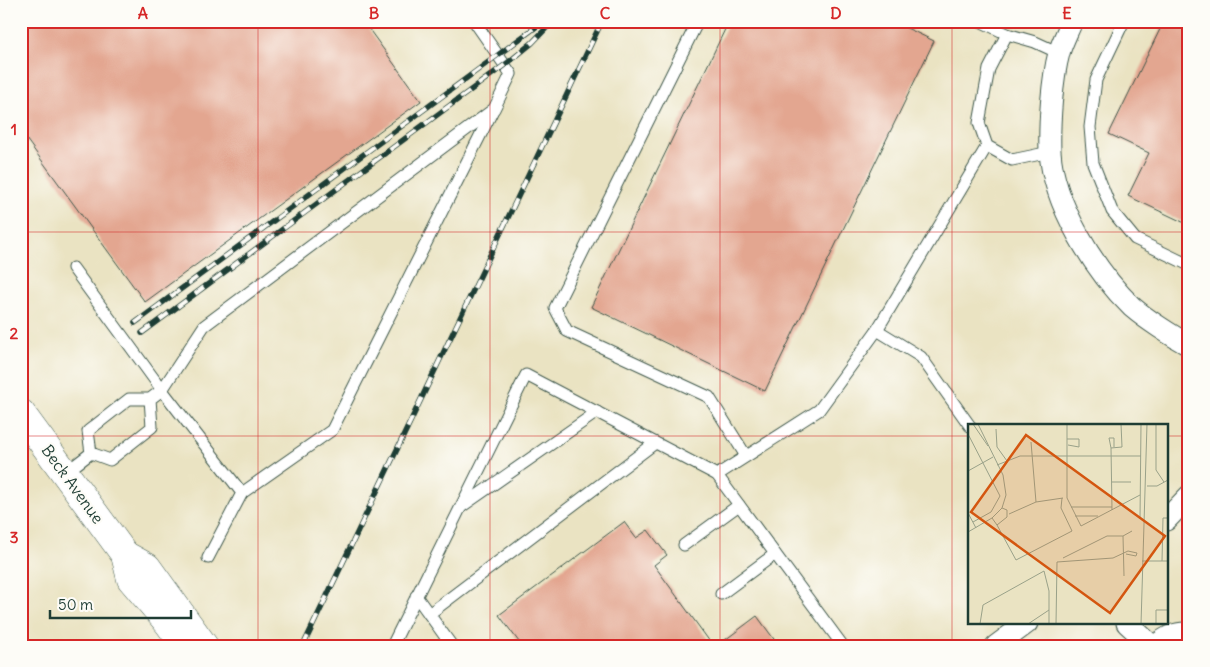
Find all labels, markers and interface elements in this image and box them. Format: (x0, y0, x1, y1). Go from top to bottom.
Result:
text: A (138, 3, 148, 23)
text: B (369, 3, 380, 23)
text: C (600, 3, 611, 23)
text: D (830, 3, 842, 23)
text: E (1062, 3, 1072, 23)
text: 1 (11, 119, 17, 139)
text: 2 (10, 323, 19, 343)
inset map (968, 424, 1168, 624)
street label: Beck Avenue (38, 441, 108, 527)
text: 3 (9, 527, 19, 547)
scale bar (50, 587, 191, 619)
text: 50 m (58, 595, 93, 614)

